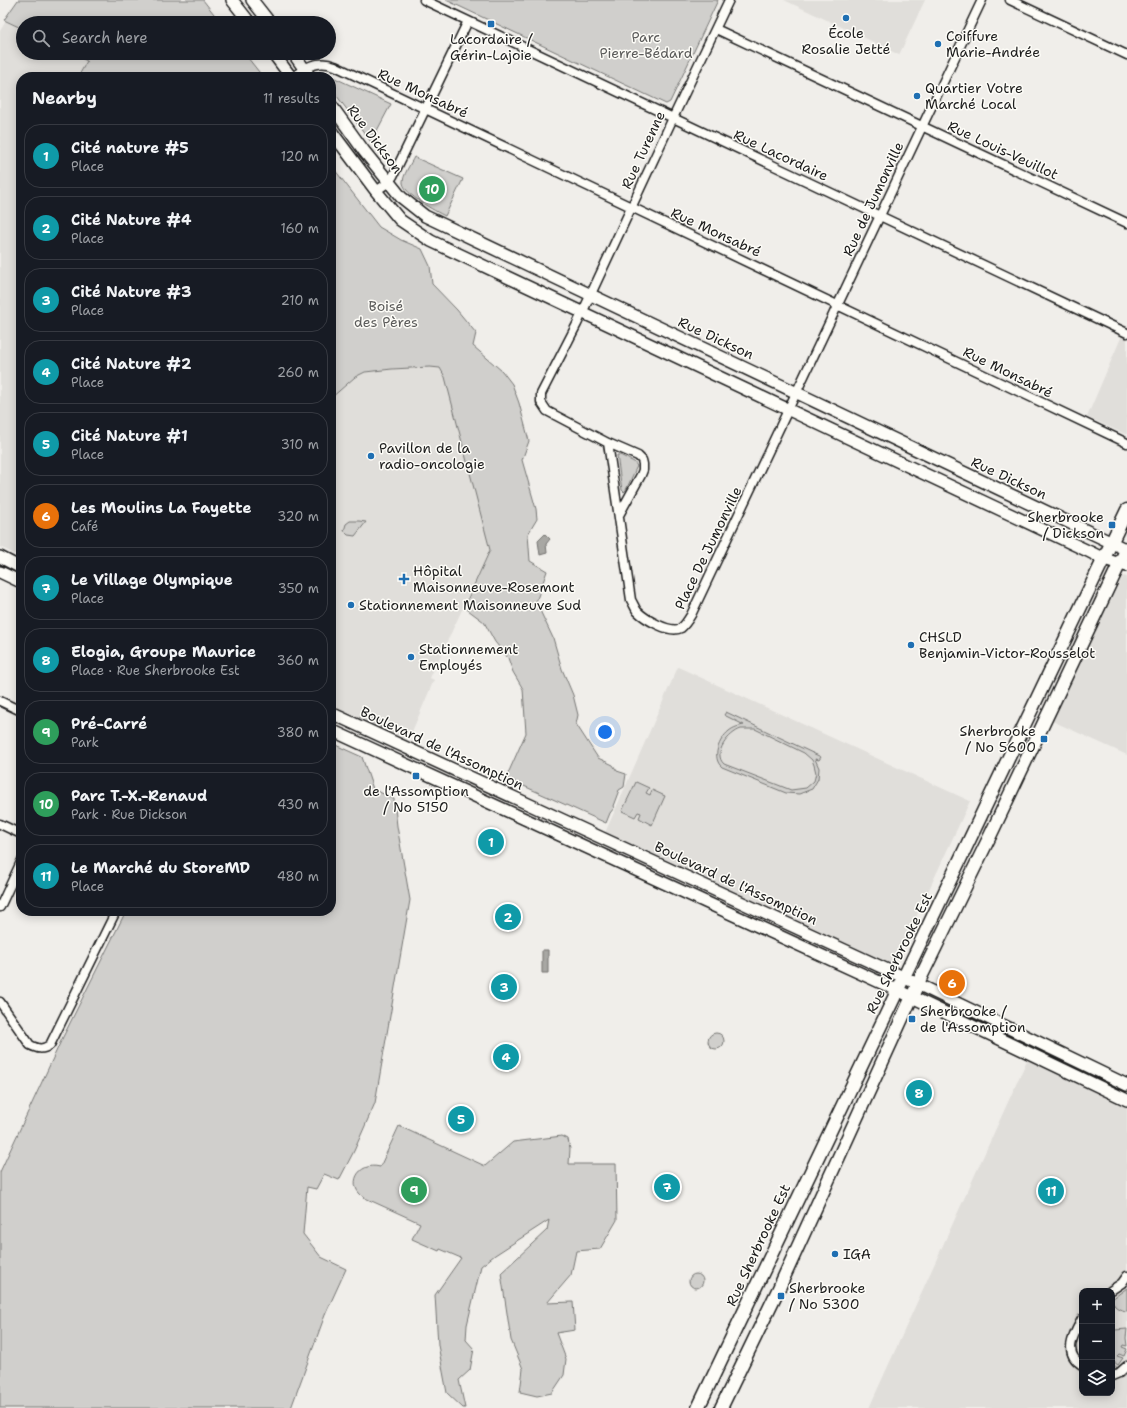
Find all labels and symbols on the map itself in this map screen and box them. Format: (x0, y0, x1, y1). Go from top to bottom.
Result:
marker: École Rosalie Jetté (841, 13, 851, 23)
marker: Lacordaire / Gérin-Lajoie (486, 19, 496, 29)
place label: École Rosalie Jetté (801, 24, 891, 58)
place label: Coiffure Marie-Andrée (946, 27, 1040, 61)
park label: Parc Pierre-Bédard (599, 28, 693, 62)
place label: Lacordaire / Gérin-Lajoie (450, 30, 533, 64)
marker: Coiffure Marie-Andrée (933, 39, 943, 49)
street label: Rue Monsabré (375, 64, 471, 122)
place label: Quartier Votre Marché Local (925, 79, 1023, 113)
marker: Quartier Votre Marché Local (912, 91, 922, 101)
street label: Rue Dickson (343, 101, 407, 177)
street label: Rue Turenne (617, 108, 669, 192)
street label: Rue Louis-Veuillot (945, 117, 1061, 183)
street label: Rue Lacordaire (731, 125, 831, 185)
street label: Rue de Jumonville (839, 139, 907, 259)
pin: 10 (419, 174, 445, 204)
street label: Rue Monsabré (668, 203, 764, 261)
park label: Boisé des Pères (354, 297, 418, 331)
street label: Rue Dickson (675, 313, 757, 364)
street label: Rue Monsabré (960, 343, 1056, 402)
place label: Pavillon de la radio-oncologie (379, 439, 485, 473)
marker: Pavillon de la radio-oncologie (366, 451, 376, 461)
street label: Rue Dickson (968, 453, 1050, 504)
street label: Place De Jumonville (670, 483, 746, 613)
place label: Sherbrooke / Dickson (1027, 508, 1104, 542)
marker: Sherbrooke / Dickson (1107, 520, 1117, 530)
place label: Hôpital Maisonneuve-Rosemont (413, 562, 575, 596)
marker: Hôpital Maisonneuve-Rosemont (398, 573, 410, 585)
place label: Stationnement Maisonneuve Sud (359, 596, 581, 614)
marker: Stationnement Maisonneuve Sud (346, 600, 356, 610)
place label: CHSLD Benjamin-Victor-Rousselot (919, 628, 1095, 662)
place label: Stationnement Employés (419, 640, 518, 674)
marker: CHSLD Benjamin-Victor-Rousselot (906, 640, 916, 650)
marker: Stationnement Employés (406, 652, 416, 662)
street label: Boulevard de l'Assomption (358, 702, 527, 794)
your location (595, 722, 615, 742)
place label: Sherbrooke / No 5600 (959, 722, 1036, 756)
marker: Sherbrooke / No 5600 (1039, 734, 1049, 744)
marker: de l'Assomption / No 5150 (411, 771, 421, 781)
place label: de l'Assomption / No 5150 (363, 782, 469, 816)
pin: 1 (478, 827, 504, 857)
street label: Boulevard de l'Assomption (652, 837, 821, 929)
street label: Rue Sherbrooke Est (862, 889, 936, 1017)
pin: 2 (495, 902, 521, 932)
pin: 6 (939, 968, 965, 998)
pin: 3 (491, 972, 517, 1002)
place label: Sherbrooke / de l'Assomption (920, 1002, 1026, 1036)
marker: Sherbrooke / de l'Assomption (907, 1014, 917, 1024)
pin: 4 (493, 1042, 519, 1072)
pin: 8 (906, 1078, 932, 1108)
pin: 5 (448, 1104, 474, 1134)
pin: 7 (654, 1172, 680, 1202)
pin: 9 (401, 1175, 427, 1205)
pin: 11 (1038, 1176, 1064, 1206)
street label: Rue Sherbrooke Est (722, 1181, 794, 1309)
place label: IGA (843, 1245, 871, 1263)
marker: IGA (830, 1249, 840, 1259)
place label: Sherbrooke / No 5300 (789, 1279, 866, 1313)
marker: Sherbrooke / No 5300 (776, 1291, 786, 1301)

